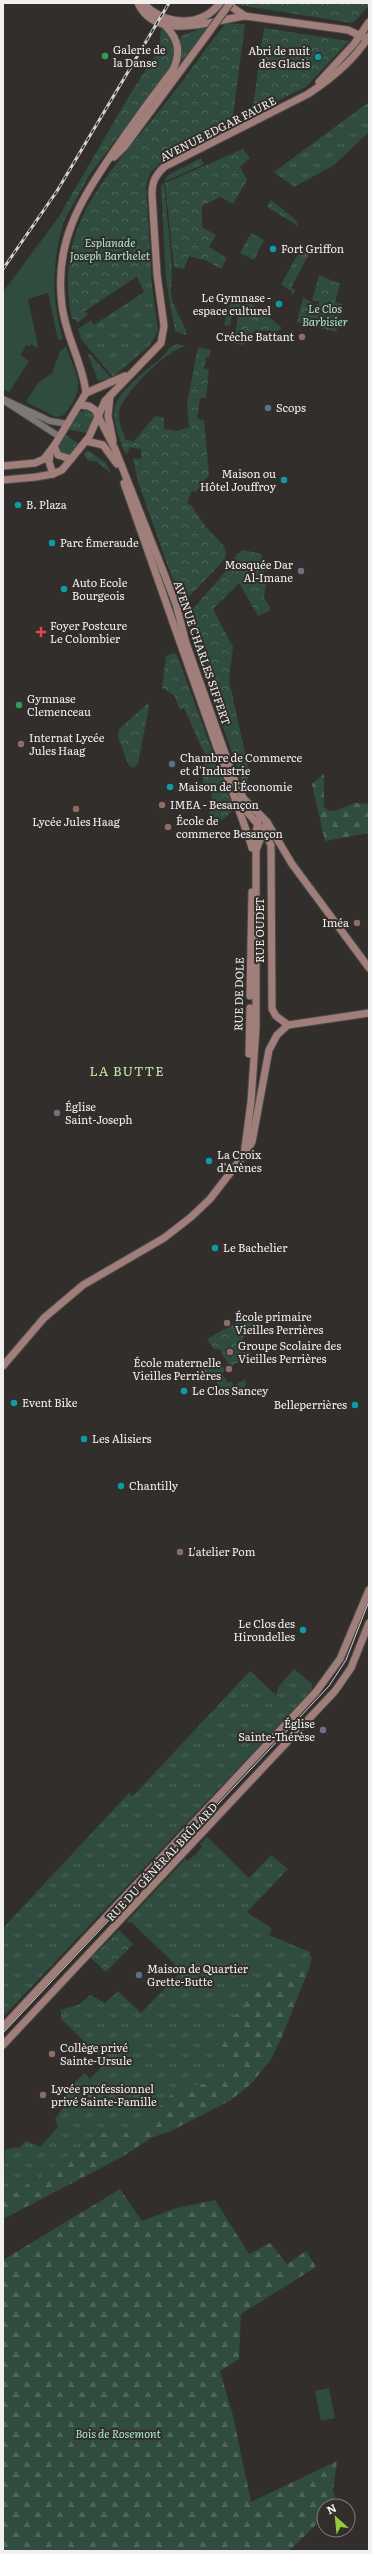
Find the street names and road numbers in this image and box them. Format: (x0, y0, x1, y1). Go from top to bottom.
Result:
street label: AVENUE EDGAR FAURE (157, 92, 278, 164)
street label: AVENUE CHARLES SIFFERT (171, 578, 235, 727)
street label: RUE OUDET (251, 897, 267, 963)
street label: RUE DE DOLE (229, 957, 247, 1031)
street label: RUE DU GÉNÉRAL BRÛLARD (102, 1799, 221, 1924)

